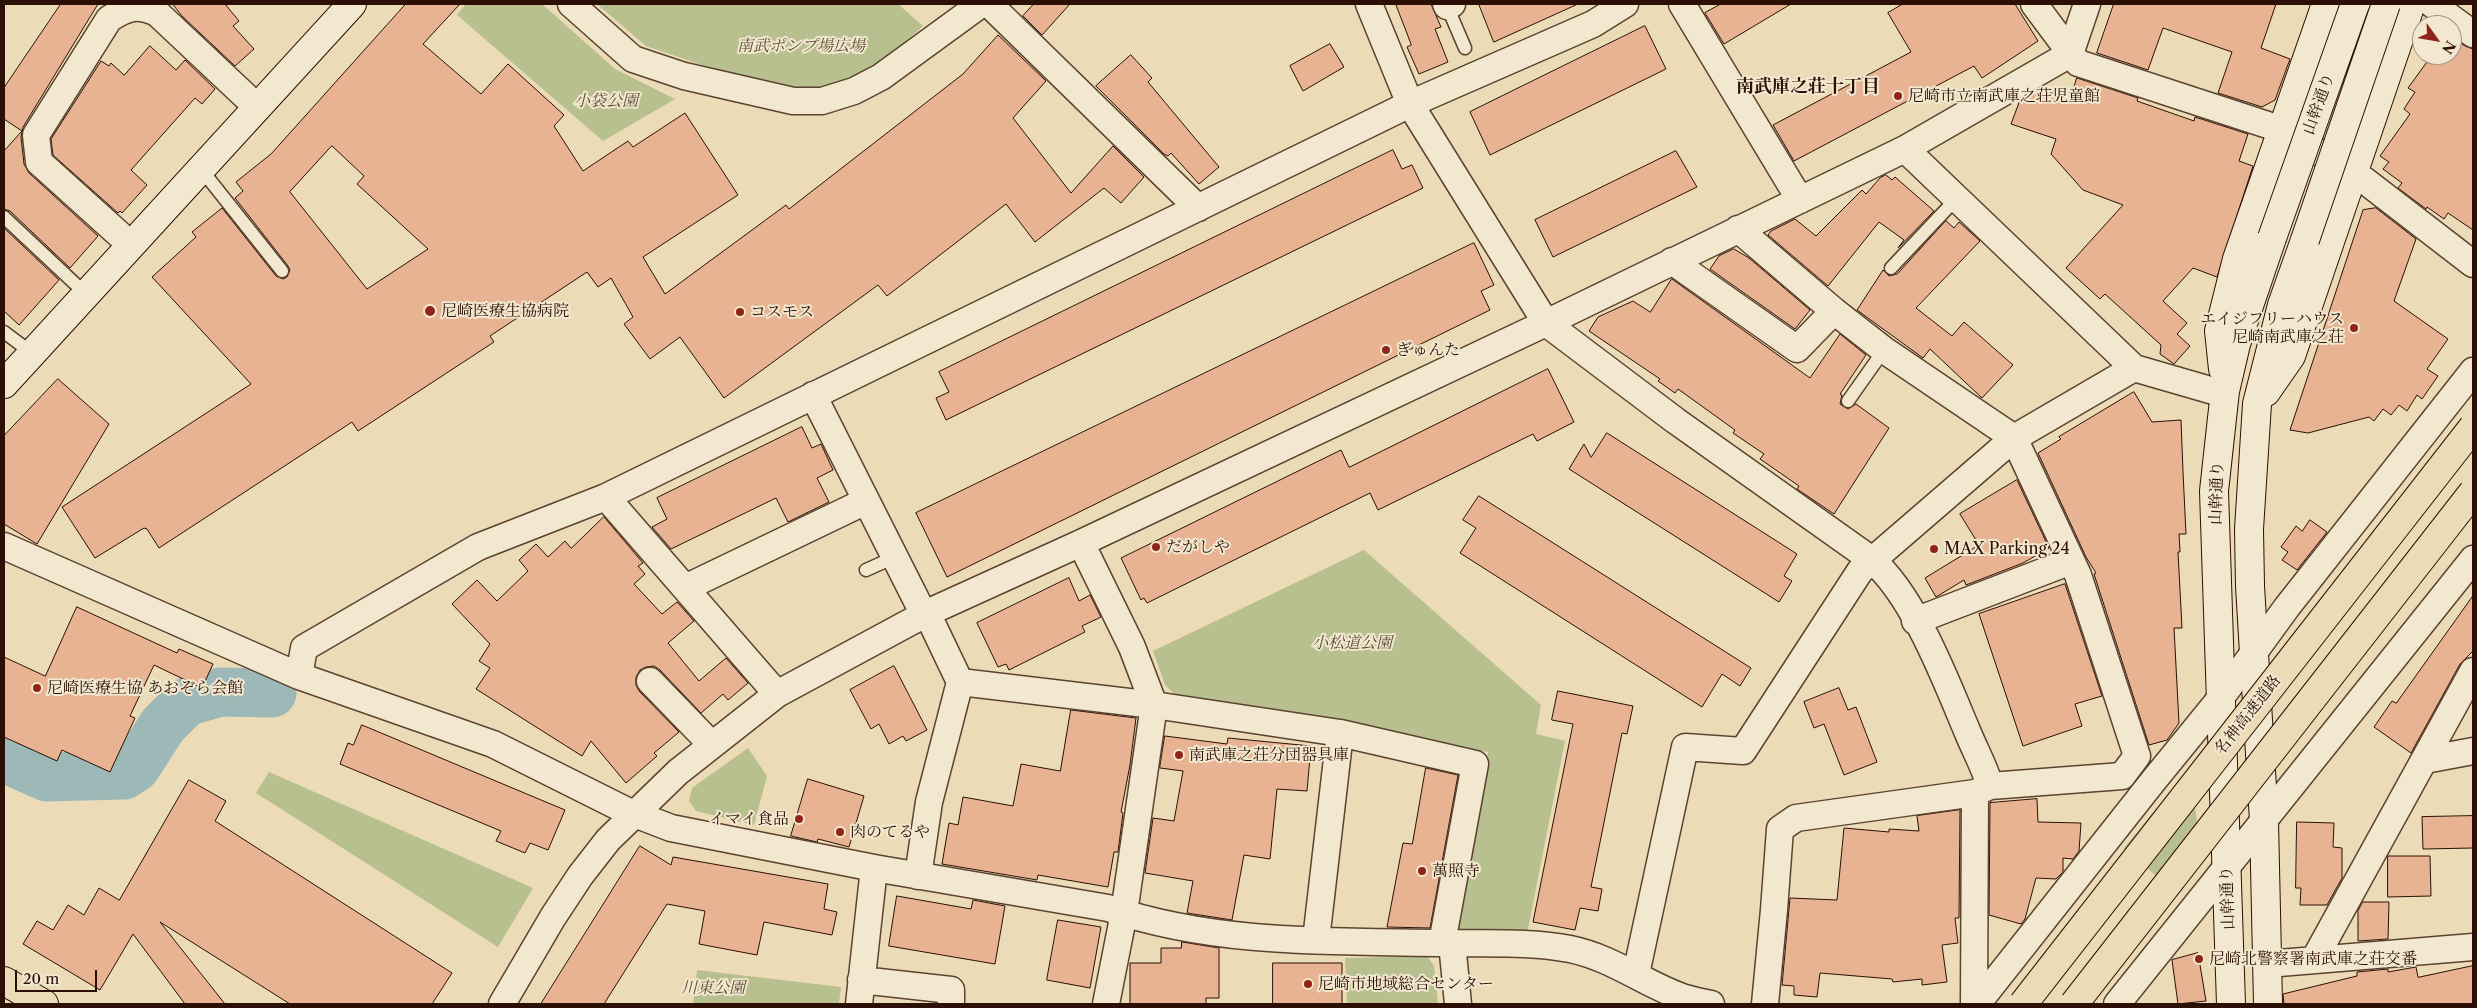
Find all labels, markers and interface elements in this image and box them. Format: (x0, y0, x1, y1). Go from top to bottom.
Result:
north arrow (2412, 15, 2462, 65)
park label: 南武ポンプ場広場 (737, 36, 865, 56)
text: N (2438, 37, 2460, 57)
street label: 山幹通り (2299, 71, 2339, 137)
district label: 南武庫之荘十丁目 (1736, 76, 1880, 98)
place label: 尼崎市立南武庫之荘児童館 (1908, 86, 2100, 106)
marker: 尼崎市立南武庫之荘児童館 (1892, 90, 1904, 102)
park label: 小袋公園 (574, 91, 638, 111)
place label: 尼崎医療生協病院 (441, 301, 569, 321)
place label: コスモス (750, 302, 814, 322)
marker: 尼崎医療生協病院 (423, 304, 437, 318)
marker: コスモス (734, 306, 746, 318)
place label: エイジフリーハウス 尼崎南武庫之荘 (2200, 309, 2344, 347)
marker: エイジフリーハウス 尼崎南武庫之荘 (2348, 322, 2360, 334)
place label: ぎゅんた (1396, 340, 1460, 360)
marker: ぎゅんた (1380, 344, 1392, 356)
street label: 山幹通り (2206, 461, 2228, 525)
place label: だがしや (1166, 537, 1230, 557)
place label: MAX Parking 24 (1944, 539, 2070, 559)
marker: だがしや (1150, 541, 1162, 553)
marker: MAX Parking 24 (1928, 543, 1940, 555)
park label: 小松道公園 (1312, 633, 1392, 653)
street label: 名神高速道路 (2211, 671, 2285, 759)
place label: 尼崎医療生協 あおぞら会館 (47, 678, 243, 698)
marker: 尼崎医療生協 あおぞら会館 (31, 682, 43, 694)
place label: 南武庫之荘分団器具庫 (1189, 745, 1349, 765)
marker: 南武庫之荘分団器具庫 (1173, 749, 1185, 761)
place label: イマイ食品 (709, 809, 789, 829)
marker: イマイ食品 (793, 813, 805, 825)
place label: 肉のてるや (850, 822, 930, 842)
marker: 肉のてるや (834, 826, 846, 838)
place label: 萬照寺 (1432, 861, 1480, 881)
marker: 萬照寺 (1416, 865, 1428, 877)
street label: 山幹通り (2217, 866, 2239, 930)
place label: 尼崎北警察署南武庫之荘交番 (2209, 949, 2417, 969)
marker: 尼崎北警察署南武庫之荘交番 (2193, 953, 2205, 965)
scale bar (18, 960, 100, 992)
text: 20 m (23, 969, 59, 988)
place label: 尼崎市地域総合センター (1318, 974, 1494, 994)
park label: 川東公園 (681, 978, 745, 998)
marker: 尼崎市地域総合センター (1302, 978, 1314, 990)

